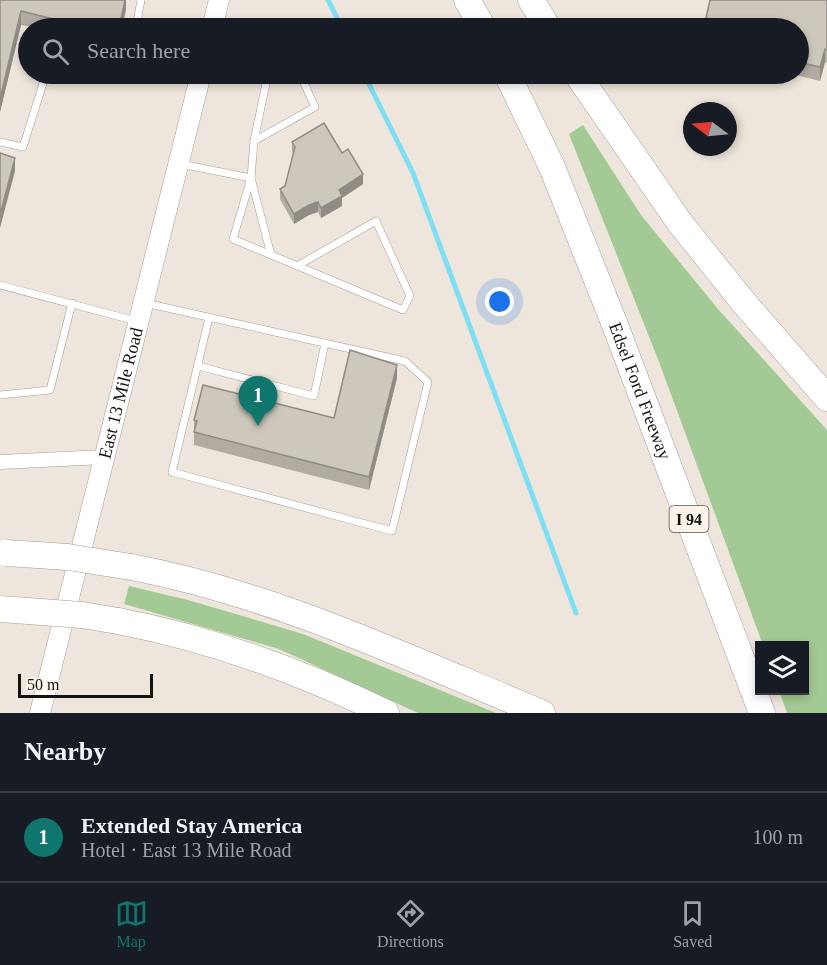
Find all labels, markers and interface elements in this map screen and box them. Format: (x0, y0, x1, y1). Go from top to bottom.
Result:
search box (18, 18, 809, 84)
icon: search (39, 35, 72, 68)
text: Search here (87, 38, 190, 63)
north arrow (683, 102, 737, 156)
your location (485, 287, 514, 316)
street label: Edsel Ford Freeway (605, 320, 675, 462)
street label: East 13 Mile Road (94, 325, 147, 461)
pin: 1 (238, 376, 278, 426)
road number: I 94 (670, 506, 708, 532)
map controls (755, 641, 809, 695)
button: layers (755, 641, 809, 695)
scale bar (18, 671, 153, 698)
text: 50 m (27, 676, 59, 693)
text: Nearby (24, 737, 106, 766)
text: Extended Stay America (81, 813, 302, 838)
text: 1 (39, 826, 49, 848)
text: 100 m (752, 826, 803, 848)
text: Hotel · East 13 Mile Road (81, 839, 292, 861)
tab: Map (115, 897, 148, 951)
tab: Directions (377, 897, 444, 951)
tab: Saved (673, 897, 712, 951)

